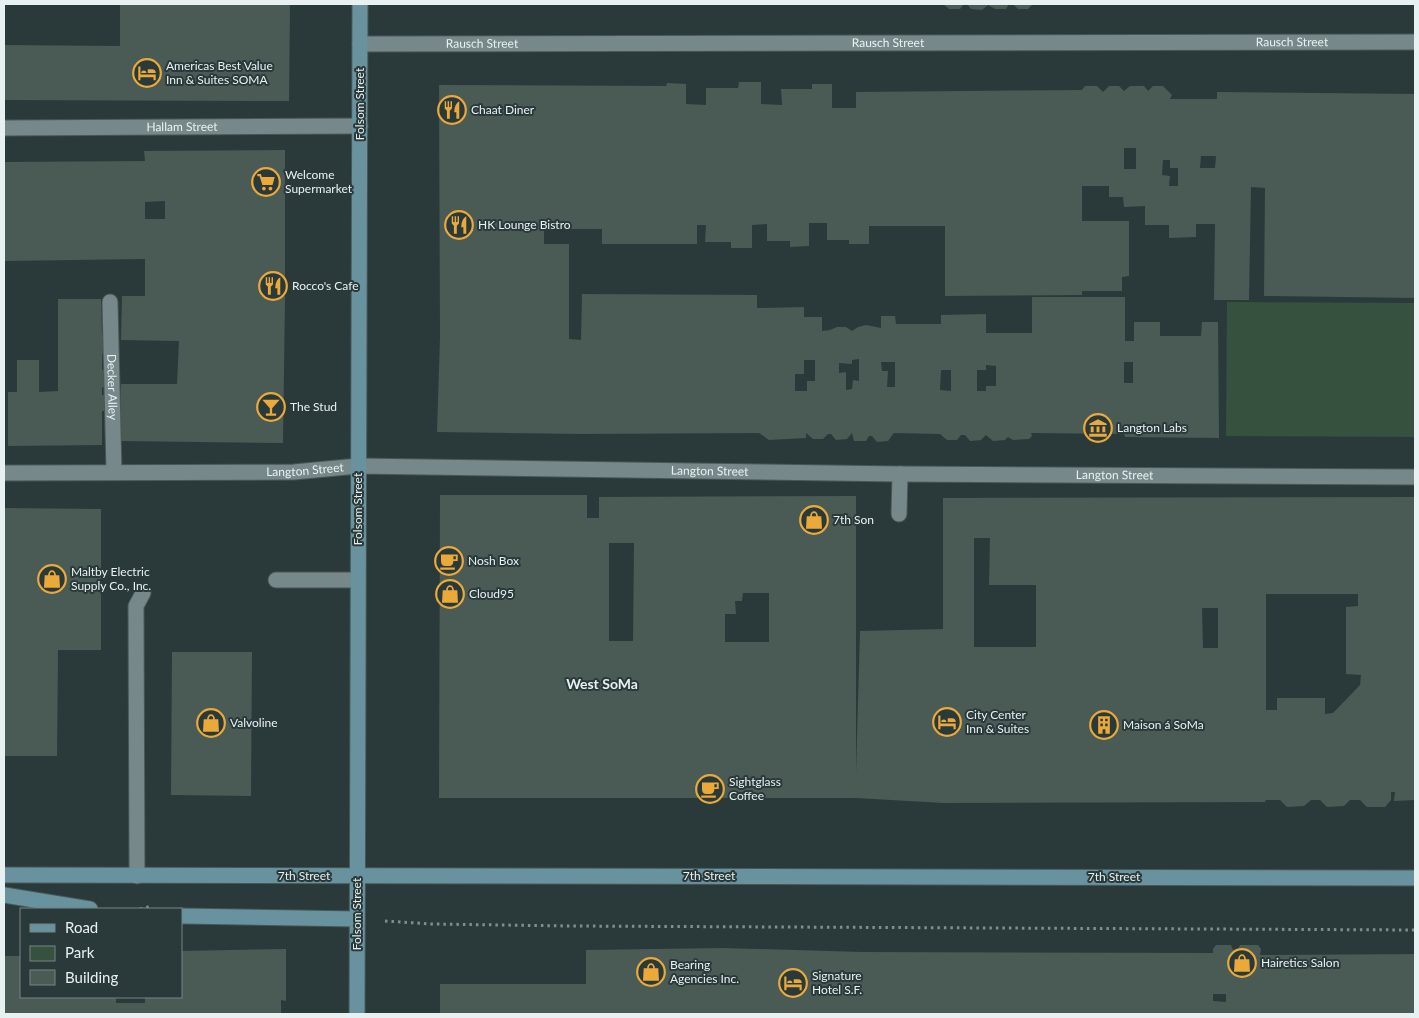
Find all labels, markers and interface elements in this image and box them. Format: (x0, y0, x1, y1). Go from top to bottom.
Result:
street label: Rausch Street (1256, 34, 1329, 49)
street label: Rausch Street (852, 35, 925, 50)
street label: Rausch Street (446, 36, 519, 51)
hotel icon: Americas Best Value Inn & Suites SOMA (132, 58, 162, 88)
place label: Americas Best Value Inn & Suites SOMA (166, 58, 273, 87)
street label: Folsom Street (352, 67, 367, 140)
restaurant icon: Chaat Diner (437, 95, 467, 125)
place label: Chaat Diner (471, 102, 535, 117)
street label: Hallam Street (146, 119, 218, 134)
supermarket icon: Welcome Supermarket (251, 167, 281, 197)
place label: Welcome Supermarket (285, 167, 353, 196)
restaurant icon: HK Lounge Bistro (444, 210, 474, 240)
place label: HK Lounge Bistro (478, 217, 571, 232)
restaurant icon: Rocco's Cafe (258, 271, 288, 301)
place label: Rocco's Cafe (292, 278, 359, 293)
street label: Decker Alley (104, 354, 121, 421)
bar icon: The Stud (256, 392, 286, 422)
place label: The Stud (290, 399, 337, 414)
museum icon: Langton Labs (1083, 413, 1113, 443)
place label: Langton Labs (1117, 420, 1187, 435)
street label: Langton Street (266, 459, 345, 479)
street label: Langton Street (671, 463, 749, 479)
street label: Langton Street (1076, 467, 1154, 482)
street label: Folsom Street (350, 472, 365, 545)
shop icon: 7th Son (799, 505, 829, 535)
place label: 7th Son (833, 512, 874, 527)
cafe icon: Nosh Box (434, 546, 464, 576)
place label: Nosh Box (468, 553, 519, 568)
shop icon: Maltby Electric Supply Co., Inc. (37, 564, 67, 594)
place label: Maltby Electric Supply Co., Inc. (71, 564, 151, 593)
shop icon: Cloud95 (435, 579, 465, 609)
place label: Cloud95 (469, 586, 514, 601)
district label: West SoMa (566, 675, 638, 692)
hotel icon: City Center Inn & Suites (932, 707, 962, 737)
place label: City Center Inn & Suites (966, 707, 1029, 736)
shop icon: Valvoline (196, 708, 226, 738)
building icon: Maison á SoMa (1089, 710, 1119, 740)
place label: Valvoline (230, 715, 278, 730)
place label: Maison á SoMa (1123, 717, 1204, 732)
cafe icon: Sightglass Coffee (695, 774, 725, 804)
place label: Sightglass Coffee (729, 774, 781, 803)
street label: 7th Street (278, 868, 331, 883)
street label: 7th Street (683, 868, 736, 883)
street label: 7th Street (1088, 869, 1141, 884)
street label: Folsom Street (349, 877, 364, 950)
legend (20, 908, 182, 998)
text: Road (65, 918, 98, 936)
text: Park (65, 943, 95, 961)
shop icon: Hairetics Salon (1227, 948, 1257, 978)
place label: Hairetics Salon (1261, 955, 1339, 970)
shop icon: Bearing Agencies Inc. (636, 957, 666, 987)
place label: Bearing Agencies Inc. (670, 957, 739, 986)
text: Building (65, 968, 118, 986)
hotel icon: Signature Hotel S.F. (778, 968, 808, 998)
place label: Signature Hotel S.F. (812, 968, 862, 997)

